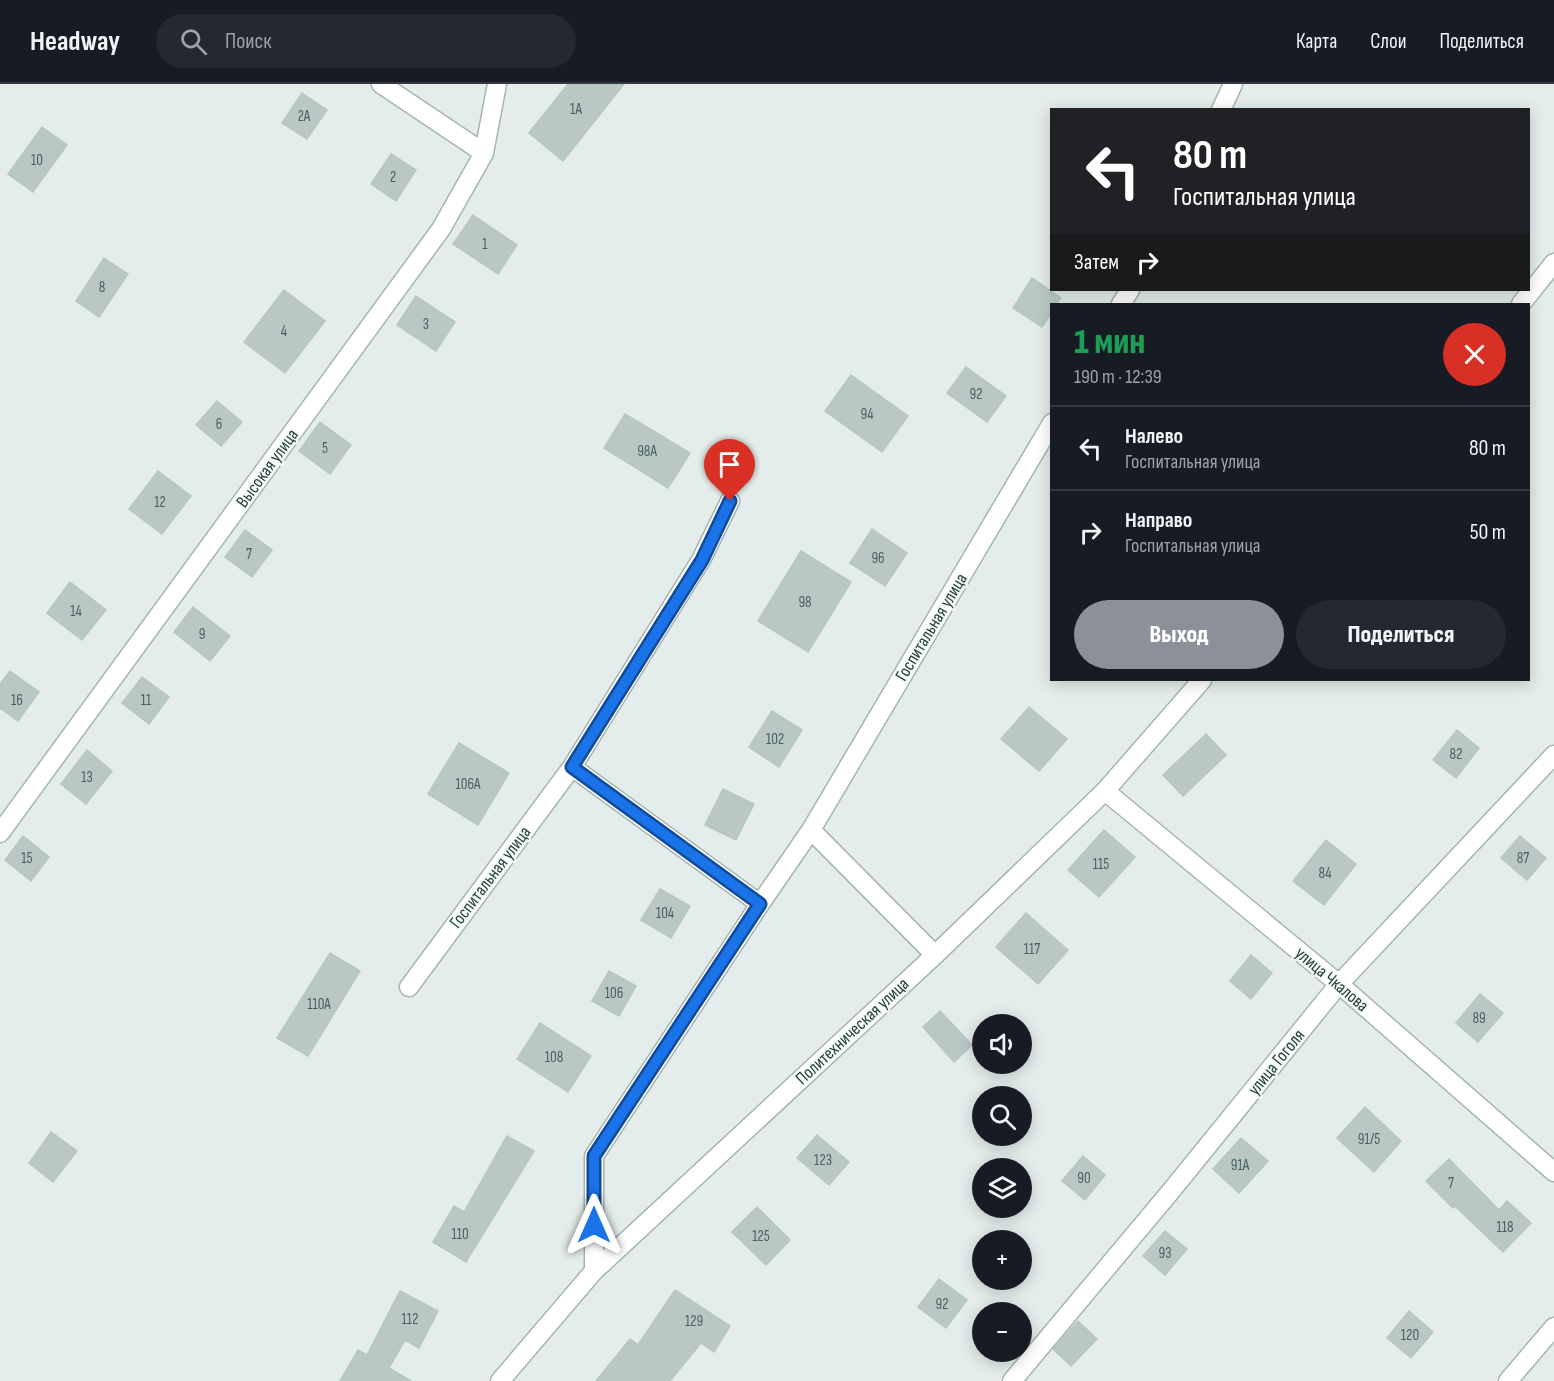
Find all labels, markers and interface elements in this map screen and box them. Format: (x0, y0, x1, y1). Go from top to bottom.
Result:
search box (156, 14, 576, 68)
text: Headway (30, 25, 120, 58)
icon: search (177, 25, 210, 58)
text: Поиск (225, 28, 271, 55)
text: Карта (1296, 29, 1337, 54)
text: Слои (1370, 29, 1406, 54)
text: Поделиться (1439, 29, 1524, 54)
house number: 1А (570, 100, 583, 119)
house number: 2А (298, 107, 311, 126)
text: 80 m (1173, 130, 1247, 181)
icon: left (1074, 132, 1152, 210)
house number: 10 (31, 151, 43, 170)
house number: 2 (390, 168, 396, 187)
text: Госпитальная улица (1173, 181, 1356, 213)
house number: 1 (482, 235, 488, 254)
icon: right (1131, 246, 1164, 279)
text: Затем (1074, 249, 1119, 276)
house number: 8 (99, 278, 105, 297)
house number: 3 (423, 315, 429, 334)
text: 1 мин (1074, 321, 1145, 364)
house number: 4 (281, 322, 287, 341)
button: close (1443, 323, 1506, 386)
text: 190 m · 12:39 (1074, 365, 1162, 389)
house number: 92 (970, 385, 982, 404)
house number: 94 (861, 405, 873, 424)
house number: 6 (216, 415, 222, 434)
text: Налево (1125, 423, 1183, 450)
street label: Высокая улица (232, 425, 303, 512)
icon: left (1074, 432, 1107, 465)
text: 80 m (1469, 435, 1506, 462)
house number: 5 (322, 439, 328, 458)
pin (704, 439, 755, 501)
house number: 98А (637, 442, 657, 461)
icon: arrive (713, 448, 746, 481)
text: Госпитальная улица (1125, 450, 1261, 474)
house number: 12 (154, 493, 166, 512)
text: Направо (1125, 507, 1192, 534)
icon: right (1074, 516, 1107, 549)
text: 50 m (1470, 519, 1506, 546)
text: Госпитальная улица (1125, 534, 1261, 558)
house number: 7 (246, 545, 252, 564)
house number: 96 (871, 549, 885, 568)
street label: Госпитальная улица (891, 570, 972, 685)
house number: 98 (798, 593, 812, 612)
button: Выход (1074, 600, 1284, 669)
button: Поделиться (1296, 600, 1506, 669)
house number: 14 (70, 602, 82, 621)
house number: 9 (199, 625, 205, 644)
house number: 16 (11, 691, 23, 710)
house number: 11 (141, 691, 152, 710)
house number: 102 (766, 730, 784, 749)
house number: 82 (1450, 745, 1462, 764)
house number: 13 (81, 768, 93, 787)
house number: 106А (456, 775, 481, 794)
street label: Госпитальная улица (445, 822, 536, 932)
house number: 15 (21, 849, 33, 868)
house number: 87 (1517, 849, 1529, 868)
house number: 115 (1093, 855, 1109, 874)
house number: 84 (1318, 864, 1332, 883)
house number: 104 (656, 904, 674, 923)
house number: 117 (1024, 940, 1040, 959)
street label: улица Чкалова (1291, 943, 1373, 1016)
street label: Политехническая улица (791, 973, 913, 1089)
house number: 106 (605, 984, 623, 1003)
house number: 110А (307, 995, 331, 1014)
house number: 89 (1472, 1009, 1486, 1028)
map controls (972, 1014, 1032, 1362)
button: sound (972, 1014, 1032, 1074)
street label: улица Гоголя (1244, 1025, 1309, 1099)
house number: 108 (545, 1048, 563, 1067)
button: search (972, 1086, 1032, 1146)
house number: 91/5 (1358, 1130, 1380, 1149)
house number: 123 (814, 1151, 832, 1170)
house number: 91А (1231, 1156, 1250, 1175)
button: layers (972, 1158, 1032, 1218)
house number: 90 (1077, 1169, 1091, 1188)
house number: 7 (1448, 1174, 1454, 1193)
position arrow (562, 1193, 626, 1257)
house number: 118 (1496, 1218, 1514, 1237)
house number: 110 (451, 1225, 469, 1244)
house number: 125 (752, 1227, 770, 1246)
button: + (972, 1230, 1032, 1290)
house number: 93 (1159, 1244, 1171, 1263)
house number: 92 (936, 1295, 948, 1314)
button: − (972, 1302, 1032, 1362)
house number: 112 (402, 1310, 418, 1329)
house number: 129 (685, 1312, 703, 1331)
house number: 120 (1401, 1326, 1419, 1345)

